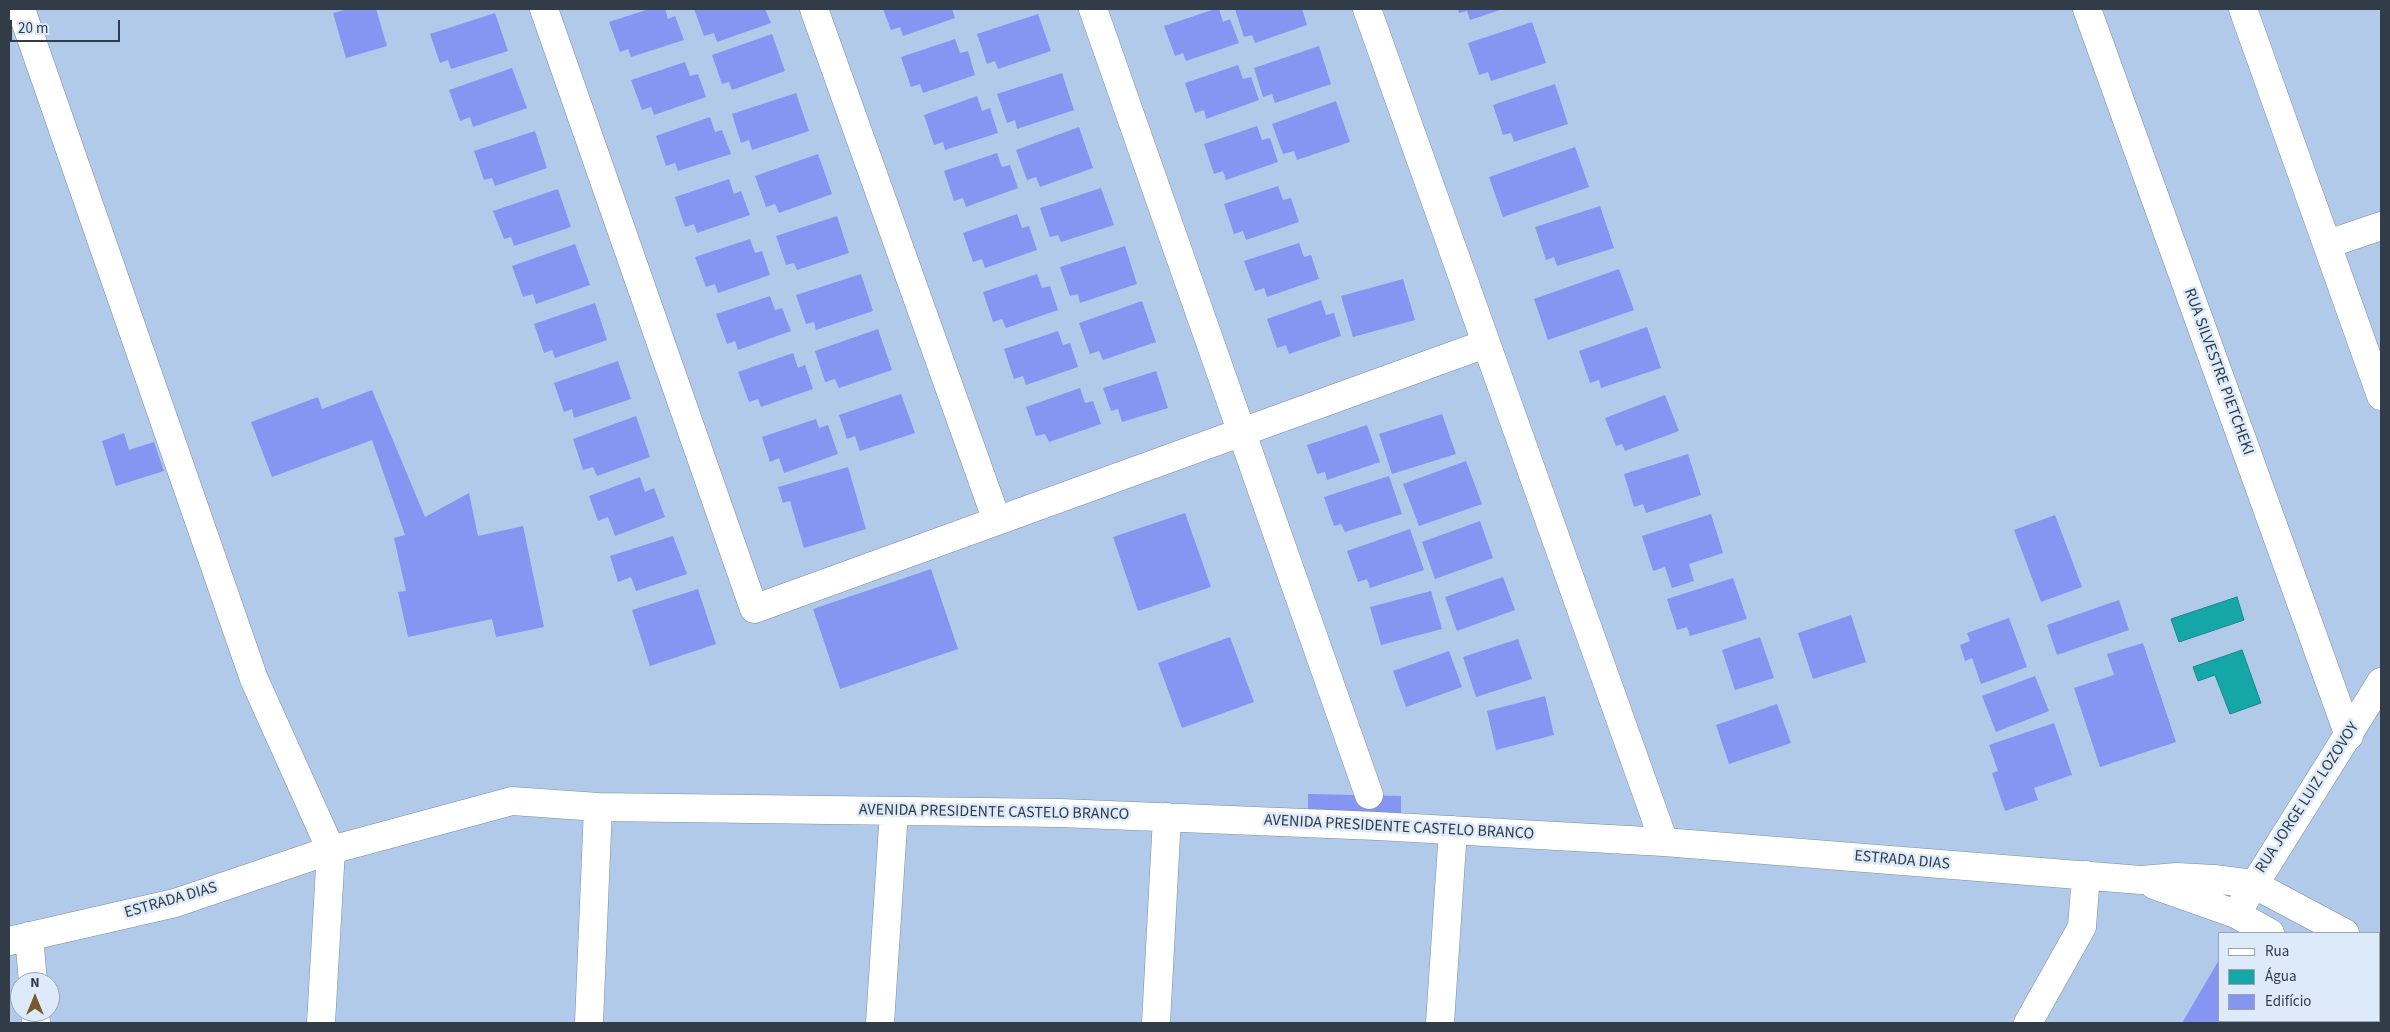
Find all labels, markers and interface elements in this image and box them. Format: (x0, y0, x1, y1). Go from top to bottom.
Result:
scale bar (12, 10, 122, 42)
text: 20 m (18, 18, 48, 39)
street label: RUA SILVESTRE PIETCHEKI (2179, 286, 2257, 458)
street label: RUA JORGE LUIZ LOZOVOY (2252, 719, 2364, 877)
street label: AVENIDA PRESIDENTE CASTELO BRANCO (859, 801, 1129, 825)
street label: AVENIDA PRESIDENTE CASTELO BRANCO (1263, 811, 1535, 845)
street label: ESTRADA DIAS (1853, 847, 1951, 875)
street label: ESTRADA DIAS (122, 879, 220, 923)
legend (2218, 932, 2380, 1022)
text: Rua (2265, 941, 2289, 962)
text: Água (2265, 966, 2296, 987)
north arrow (10, 972, 60, 1022)
text: N (30, 973, 40, 993)
text: Edifício (2265, 991, 2312, 1012)

